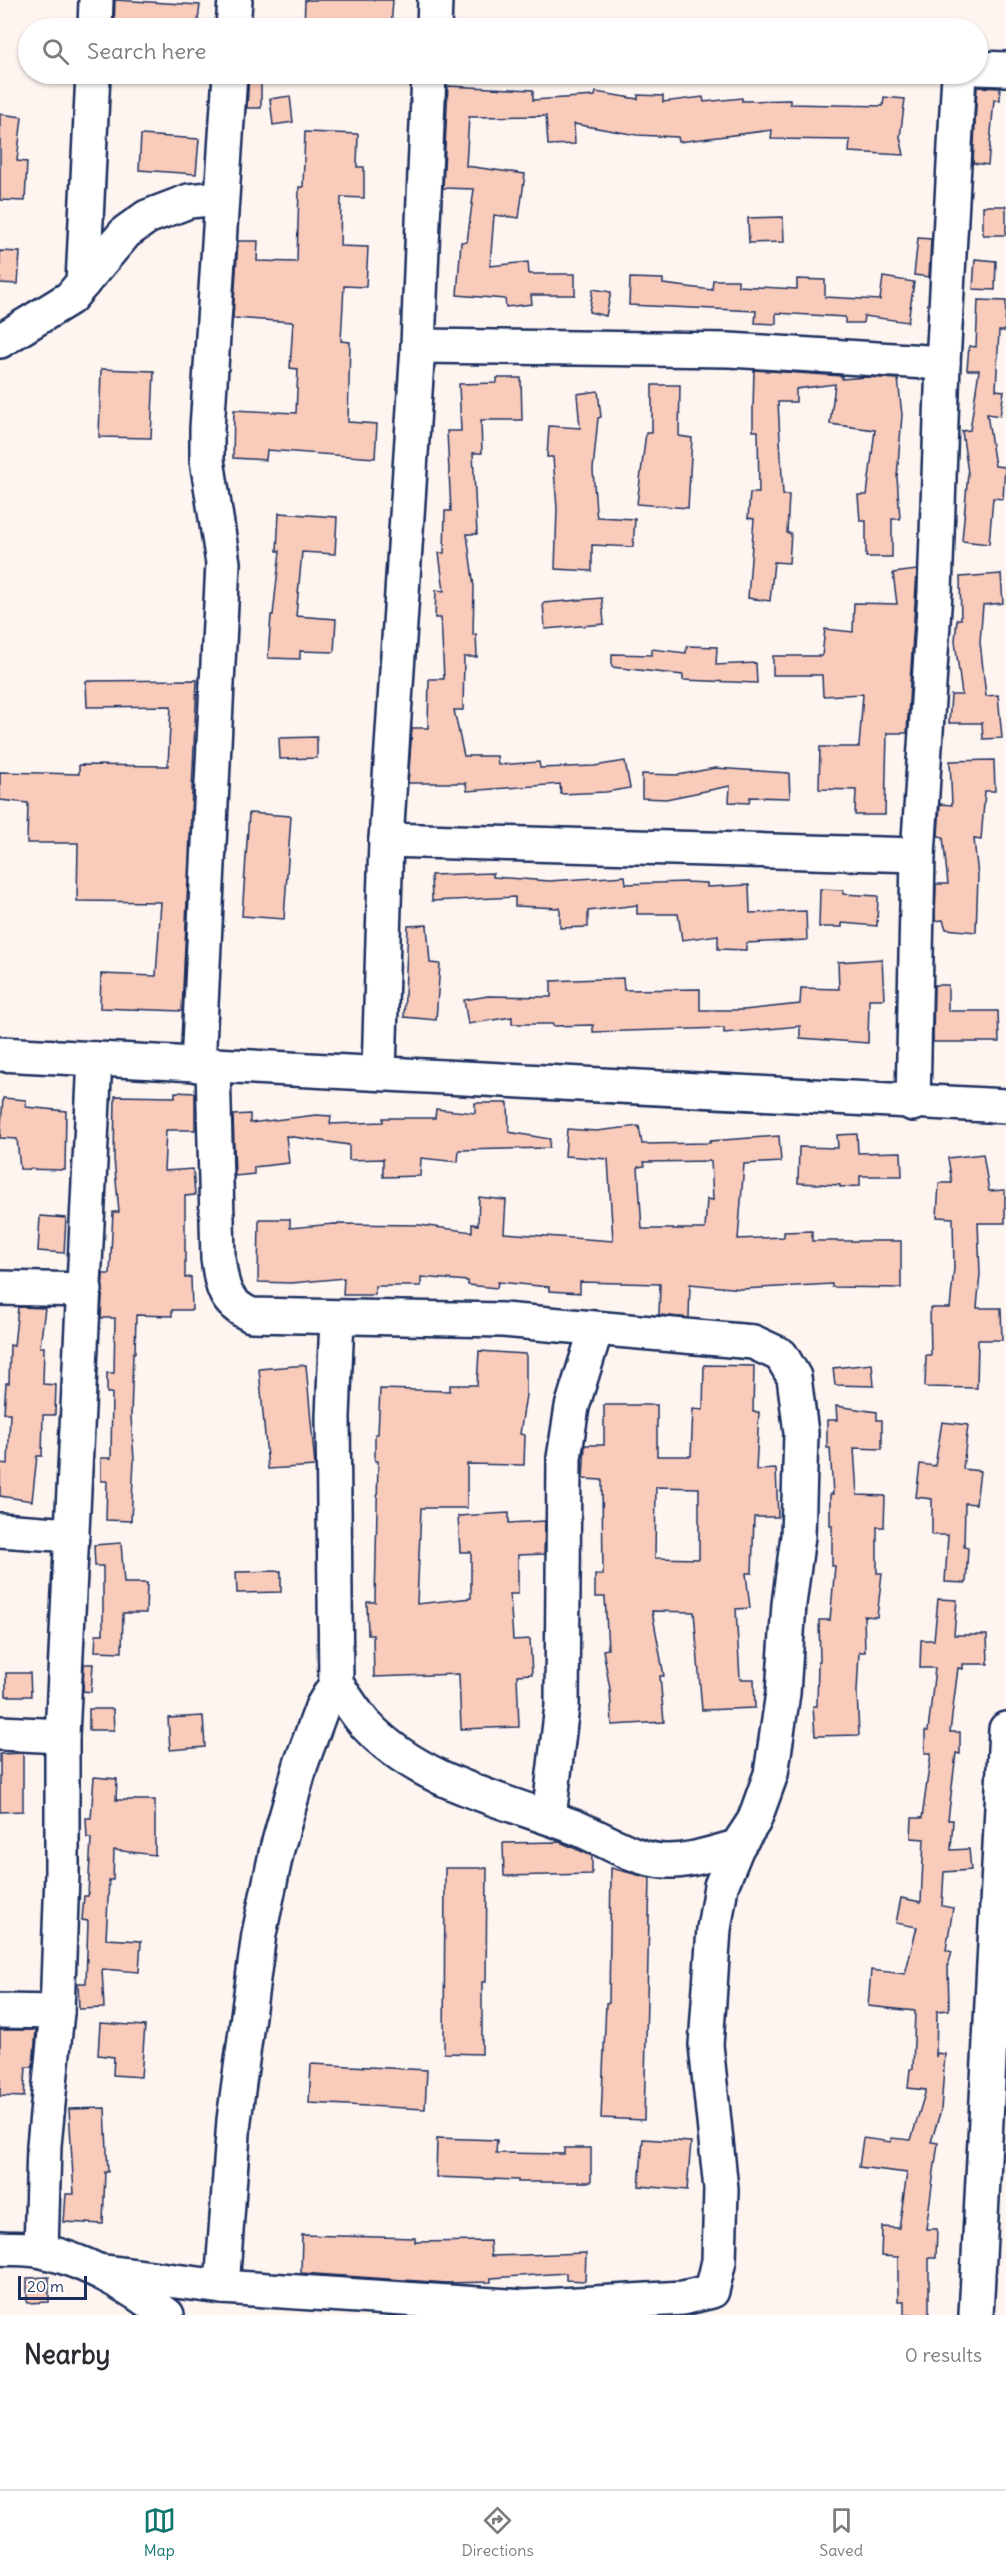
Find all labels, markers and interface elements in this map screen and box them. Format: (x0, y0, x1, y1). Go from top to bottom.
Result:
search box (18, 18, 988, 84)
icon: search (39, 35, 72, 68)
text: Search here (87, 37, 206, 65)
scale bar (18, 2273, 87, 2300)
text: 20 m (27, 2276, 64, 2296)
text: Nearby (24, 2338, 110, 2371)
text: 0 results (905, 2342, 982, 2367)
tab: Map (143, 2504, 176, 2560)
tab: Directions (461, 2504, 534, 2560)
tab: Saved (819, 2504, 863, 2560)

